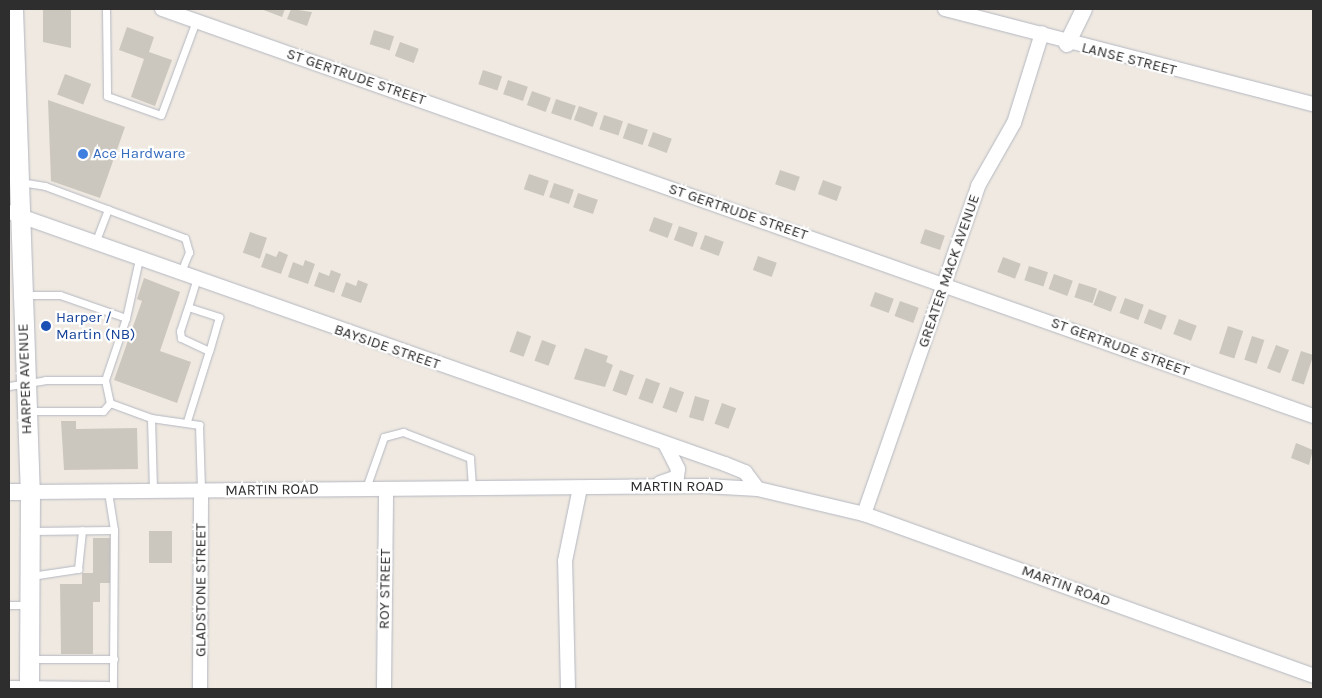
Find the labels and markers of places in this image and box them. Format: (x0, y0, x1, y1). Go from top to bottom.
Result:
place label: Ace Hardware (93, 145, 185, 163)
marker: Ace Hardware (77, 148, 89, 160)
place label: Harper / Martin (NB) (56, 308, 135, 343)
marker: Harper / Martin (NB) (40, 320, 52, 332)

